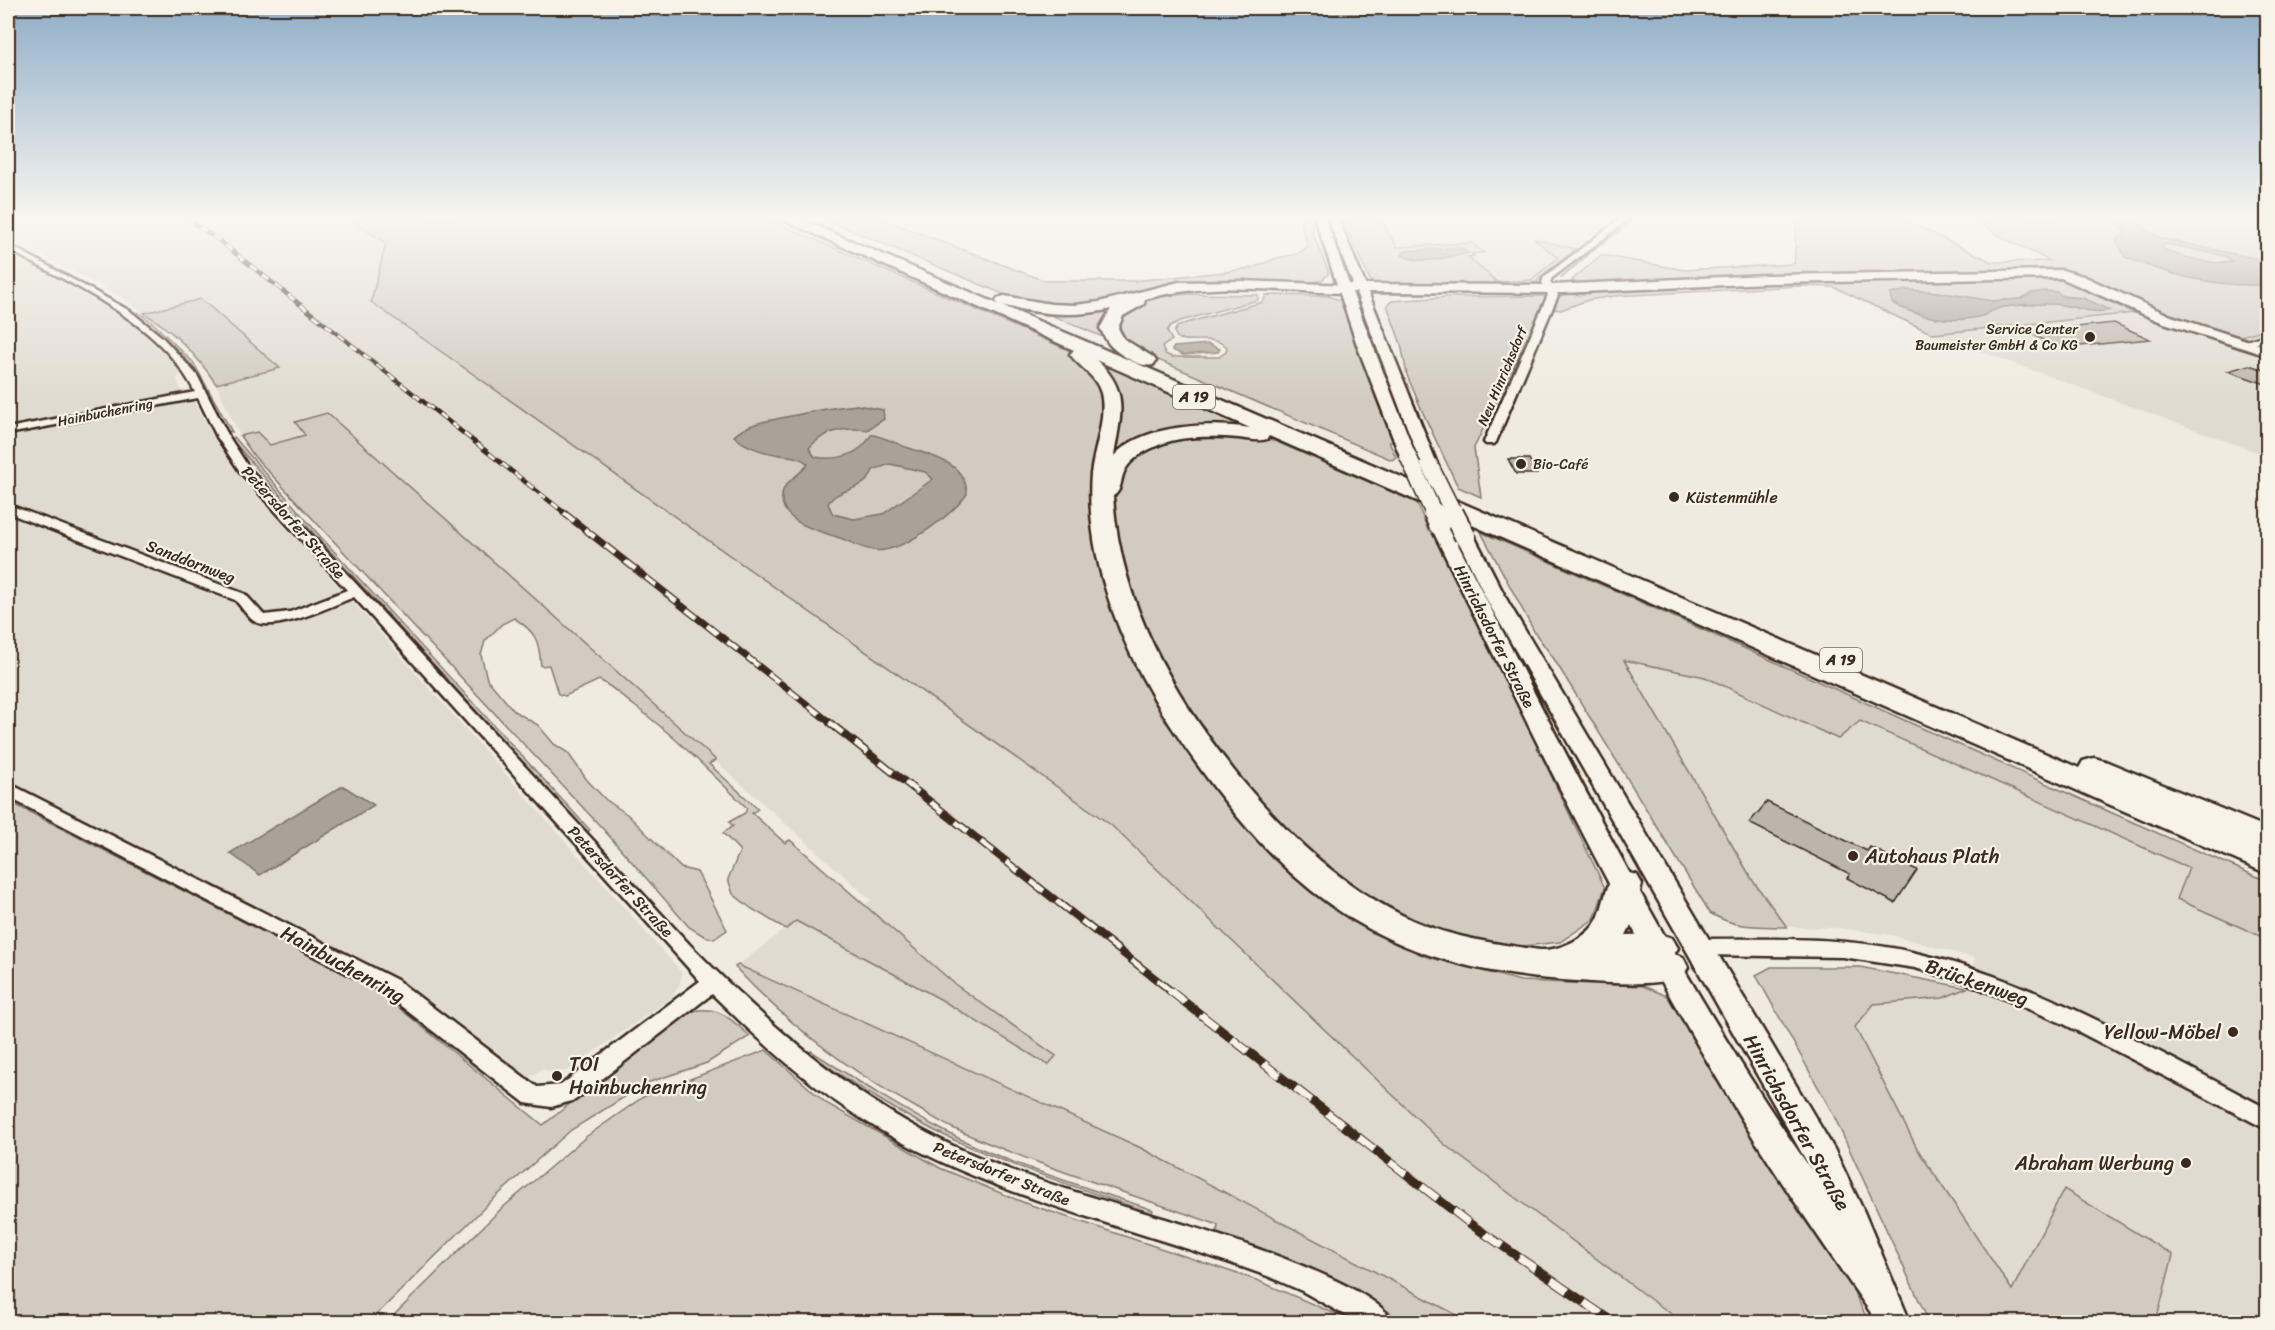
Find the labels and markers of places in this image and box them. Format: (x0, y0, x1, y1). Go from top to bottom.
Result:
place label: Service Center Baumeister GmbH & Co KG (1915, 317, 2079, 358)
marker: Service Center Baumeister GmbH & Co KG (2083, 330, 2097, 344)
place label: Bio-Café (1533, 452, 1588, 477)
marker: Bio-Café (1514, 457, 1528, 471)
place label: Küstenmühle (1686, 483, 1778, 512)
marker: Küstenmühle (1667, 490, 1681, 504)
place label: Autohaus Plath (1864, 839, 1999, 874)
marker: Autohaus Plath (1846, 849, 1860, 863)
place label: Yellow-Möbel (2104, 1015, 2222, 1050)
marker: Yellow-Möbel (2226, 1025, 2240, 1039)
place label: TOI Hainbuchenring (569, 1047, 707, 1105)
marker: TOI Hainbuchenring (550, 1069, 564, 1083)
place label: Abraham Werbung (2014, 1146, 2174, 1181)
marker: Abraham Werbung (2179, 1156, 2193, 1170)

